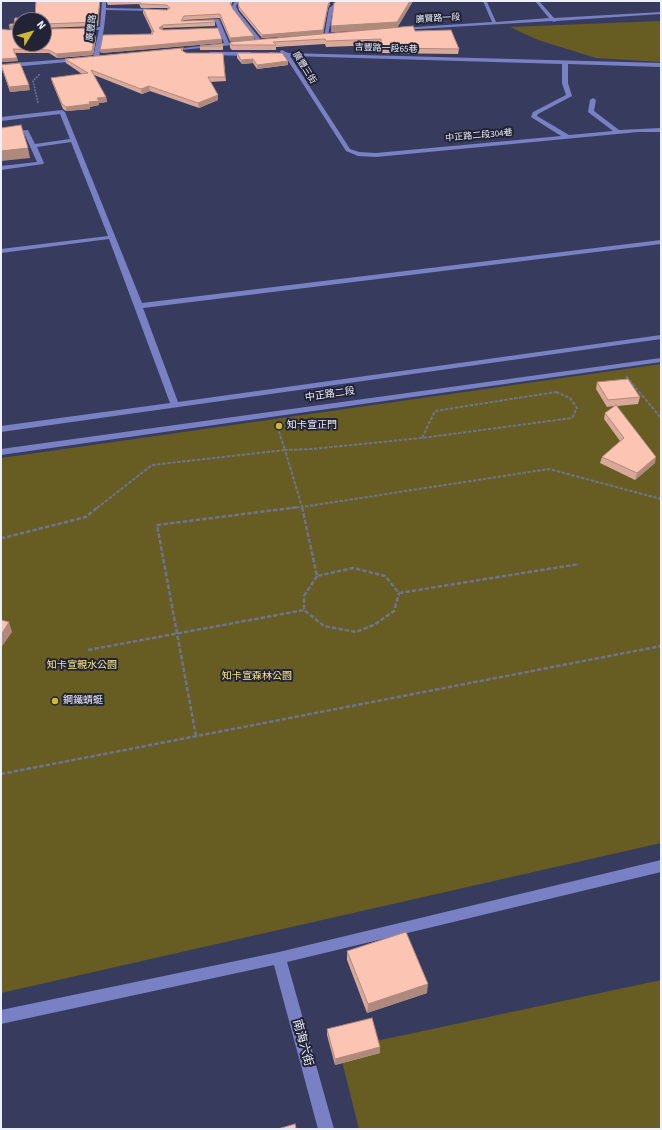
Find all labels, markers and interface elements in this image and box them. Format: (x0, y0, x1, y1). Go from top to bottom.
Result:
north arrow (12, 12, 52, 52)
street label: 廣賢路一段 (415, 12, 461, 26)
street label: 廣豐路 (85, 14, 99, 42)
text: N (33, 18, 49, 33)
street label: 吉豐路一段65巷 (354, 43, 418, 55)
street label: 廣豐三街 (290, 50, 318, 86)
street label: 中正路二段304巷 (445, 128, 513, 144)
street label: 中正路二段 (304, 386, 356, 404)
place label: 知卡宣正門 (287, 420, 337, 432)
marker: 知卡宣正門 (274, 421, 284, 431)
park label: 知卡宣親水公園 (47, 660, 117, 672)
park label: 知卡宣森林公園 (222, 671, 292, 683)
place label: 鋼鐵蜻蜓 (63, 695, 103, 707)
marker: 鋼鐵蜻蜓 (50, 696, 60, 706)
street label: 南海六街 (289, 1018, 315, 1068)

